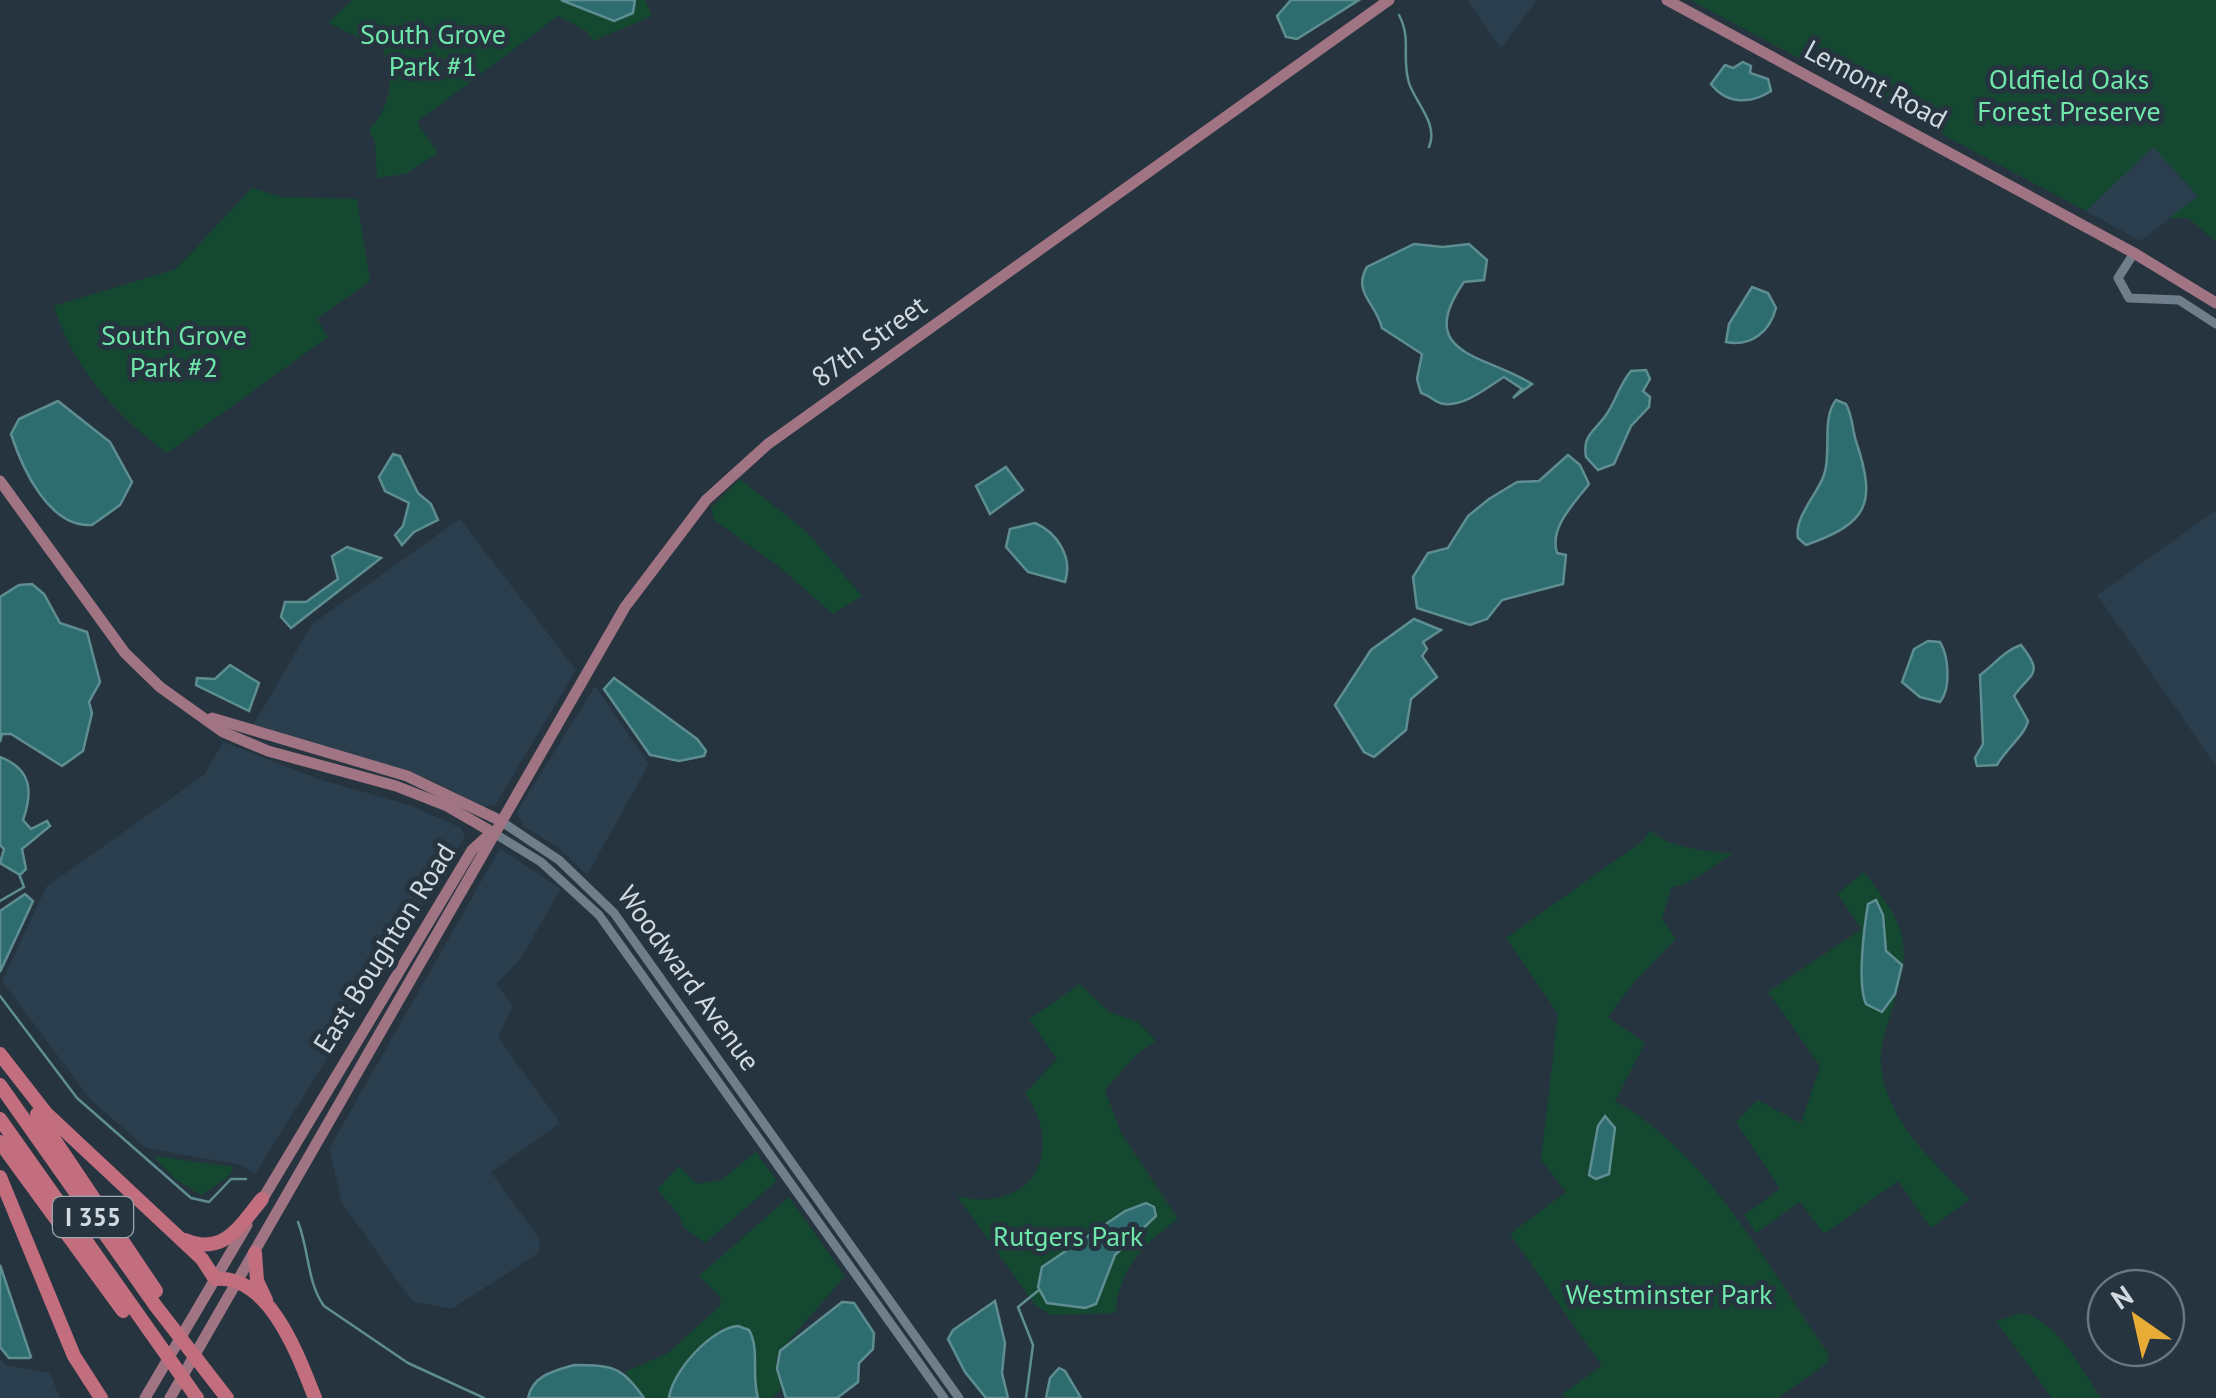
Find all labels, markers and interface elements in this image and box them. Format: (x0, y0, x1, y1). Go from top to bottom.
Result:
park label: South Grove Park #1 (360, 15, 506, 84)
street label: Lemont Road (1799, 31, 1954, 137)
park label: Oldfield Oaks Forest Preserve (1977, 60, 2161, 129)
street label: 87th Street (804, 286, 934, 395)
park label: South Grove Park #2 (101, 316, 247, 385)
street label: East Boughton Road (304, 836, 463, 1060)
street label: Woodward Avenue (610, 878, 769, 1078)
road number: I 355 (53, 1197, 133, 1237)
park label: Rutgers Park (993, 1217, 1144, 1254)
north arrow (2086, 1268, 2186, 1368)
park label: Westminster Park (1566, 1275, 1773, 1312)
text: N (2104, 1276, 2140, 1317)

